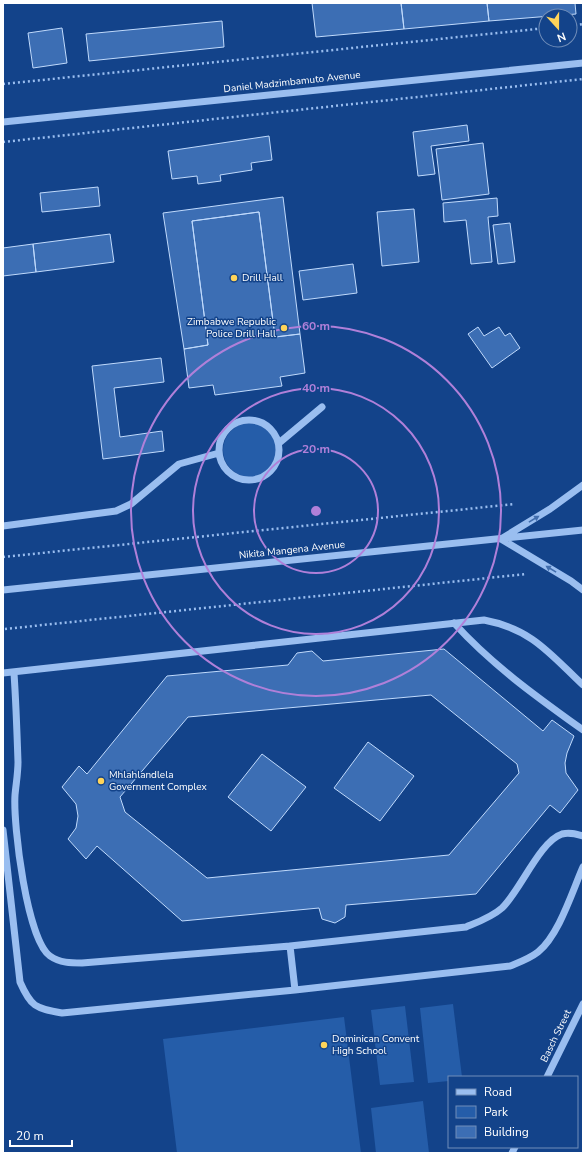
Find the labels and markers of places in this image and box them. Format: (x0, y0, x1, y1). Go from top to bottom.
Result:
place label: Drill Hall (242, 271, 283, 285)
marker: Drill Hall (229, 273, 239, 283)
place label: Zimbabwe Republic Police Drill Hall (187, 315, 276, 341)
marker: Zimbabwe Republic Police Drill Hall (279, 323, 289, 333)
centre of rings (309, 504, 323, 518)
place label: Mhlahlandlela Government Complex (109, 768, 208, 794)
marker: Mhlahlandlela Government Complex (96, 776, 106, 786)
place label: Dominican Convent High School (332, 1032, 420, 1058)
marker: Dominican Convent High School (319, 1040, 329, 1050)

